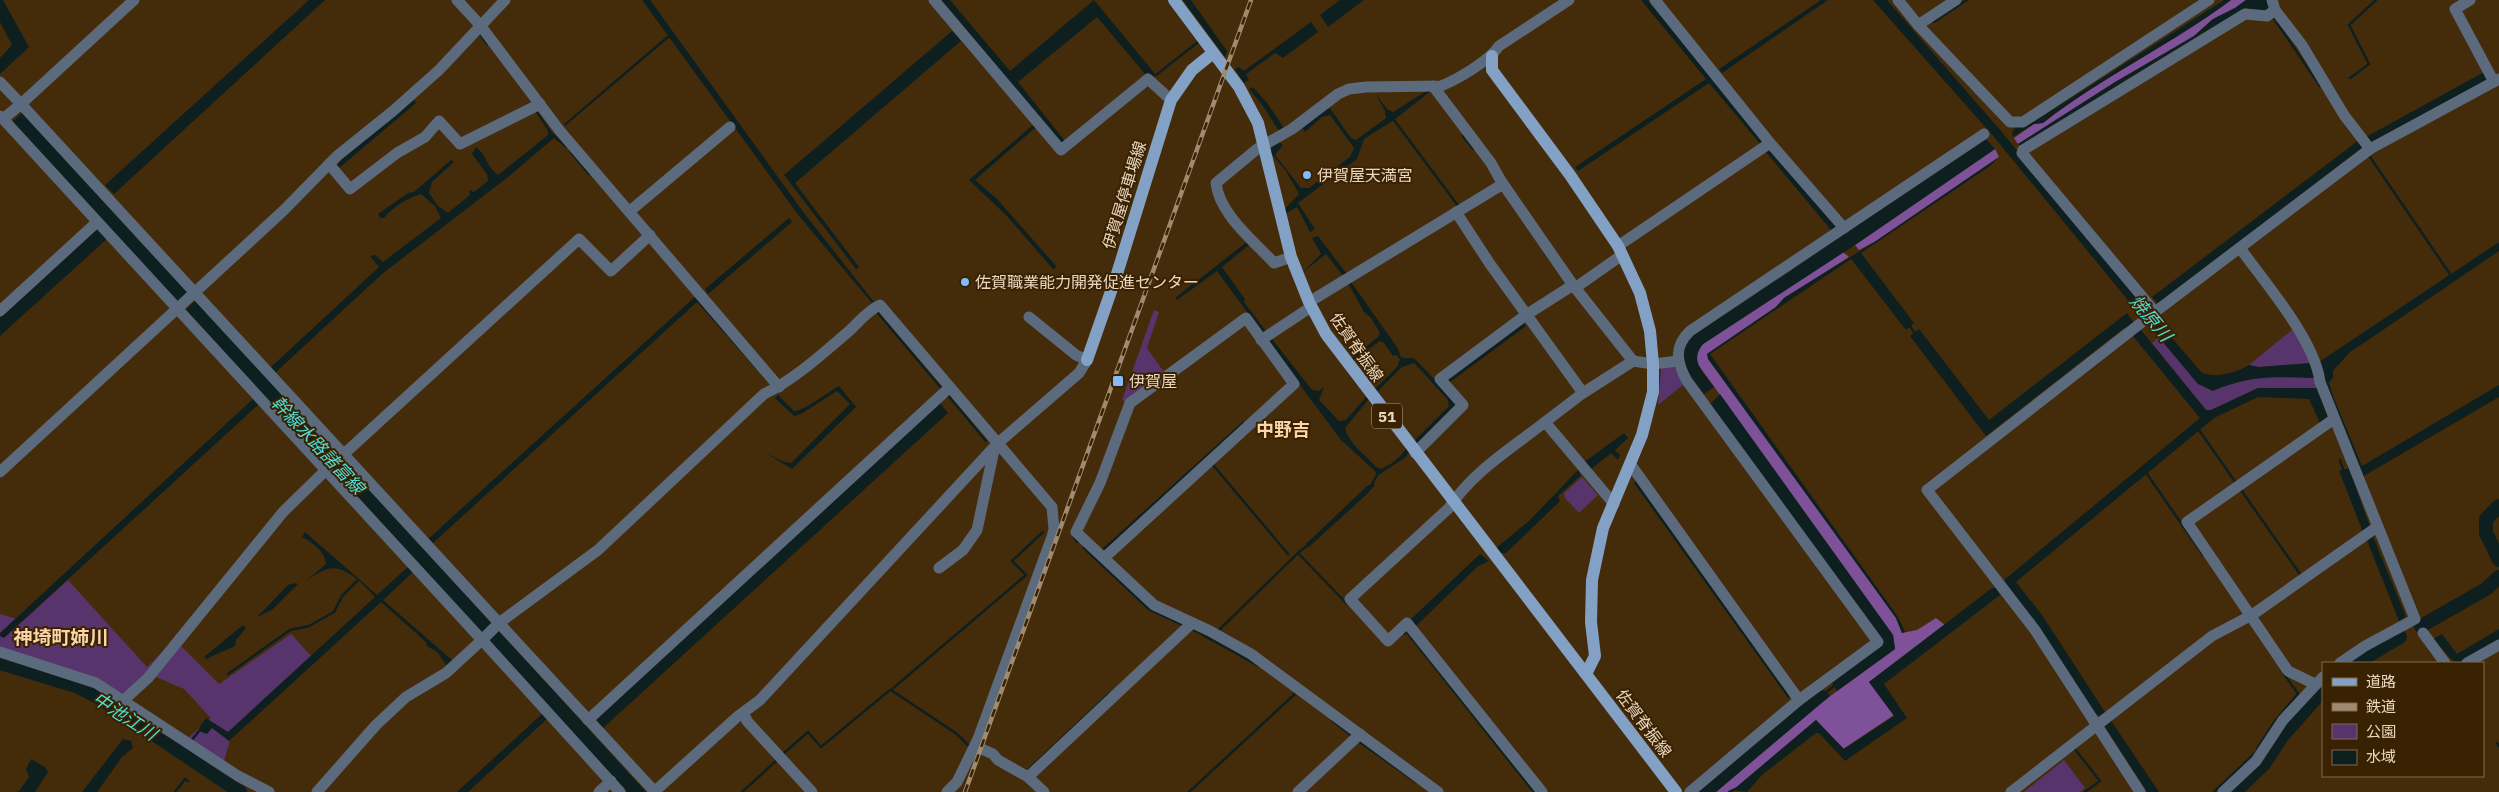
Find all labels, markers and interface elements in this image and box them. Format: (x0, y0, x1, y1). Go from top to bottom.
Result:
street label: 伊賀屋停車場線 (1098, 139, 1150, 251)
place label: 伊賀屋天満宮 (1317, 165, 1413, 185)
marker: 伊賀屋天満宮 (1301, 169, 1313, 181)
place label: 佐賀職業能力開発促進センター (975, 272, 1199, 292)
marker: 佐賀職業能力開発促進センター (959, 276, 971, 288)
water label: 焼原川 (2125, 290, 2178, 348)
street label: 佐賀脊振線 (1326, 308, 1388, 386)
place label: 伊賀屋 (1129, 371, 1177, 391)
marker: 伊賀屋 (1111, 374, 1125, 388)
water label: 幹線水路諸富線 (267, 391, 371, 500)
road number: 51 (1372, 404, 1402, 428)
district label: 中野吉 (1256, 418, 1310, 441)
district label: 神埼町姉川 (13, 625, 109, 649)
legend (2322, 662, 2484, 777)
text: 道路 (2366, 672, 2396, 691)
street label: 佐賀脊振線 (1612, 685, 1676, 761)
water label: 中池江川 (89, 687, 163, 746)
text: 鉄道 (2366, 697, 2396, 716)
text: 公園 (2366, 722, 2396, 741)
text: 水域 (2366, 747, 2396, 766)

